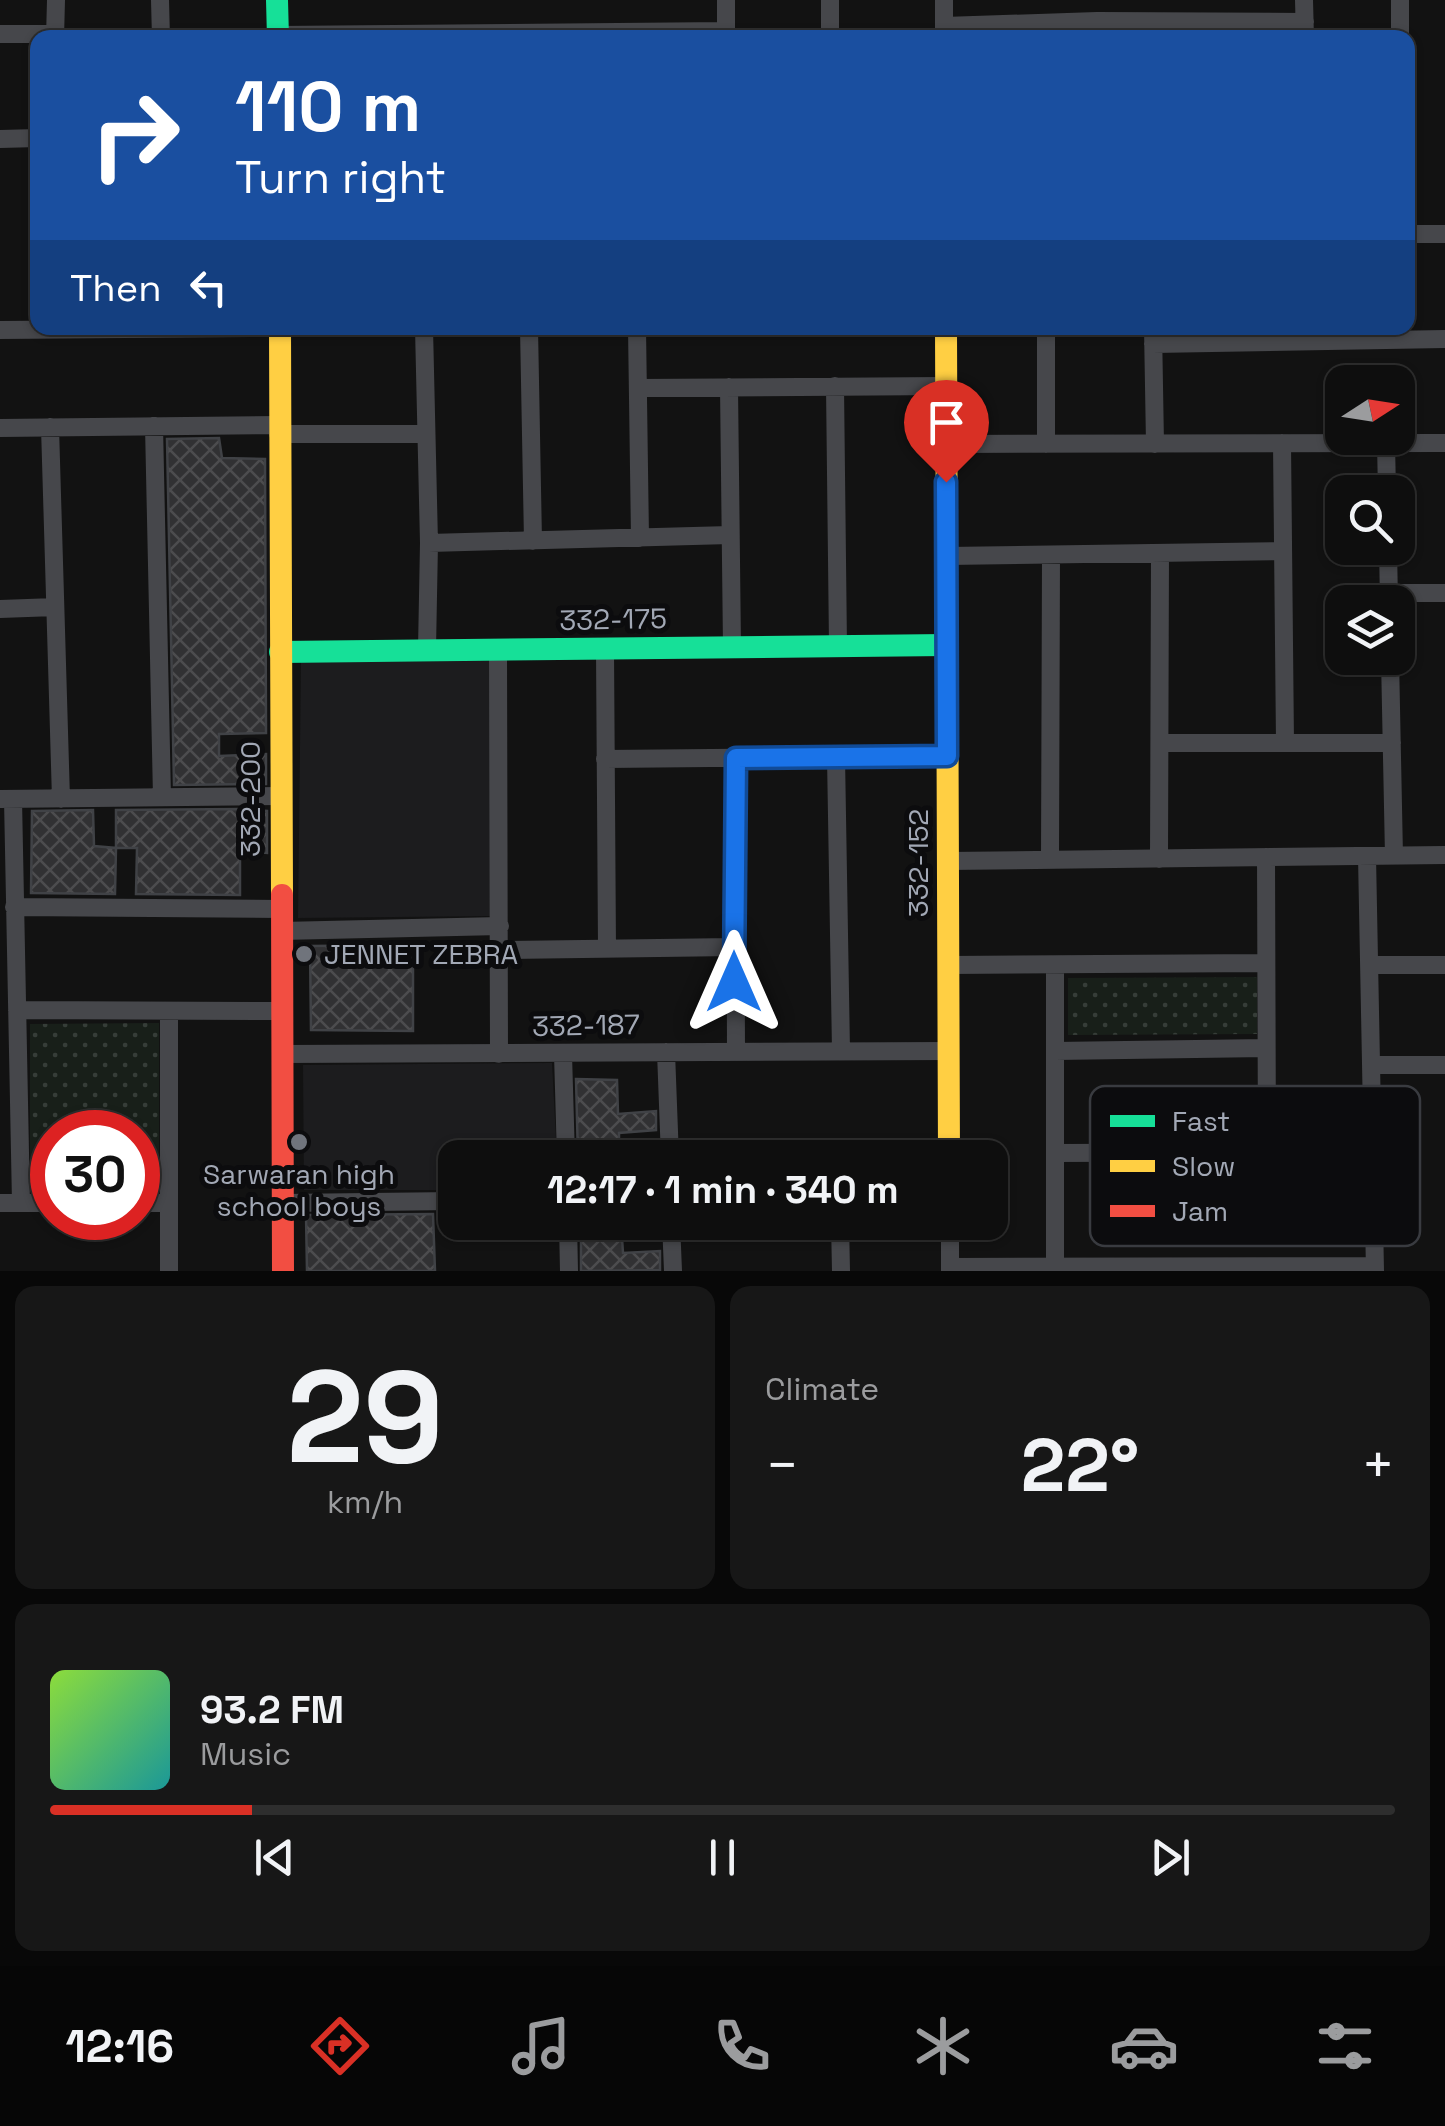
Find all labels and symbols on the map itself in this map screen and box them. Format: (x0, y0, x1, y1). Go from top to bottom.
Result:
north arrow (1325, 365, 1415, 455)
pin (904, 380, 989, 483)
street label: 332-175 (559, 600, 667, 638)
street label: 332-200 (232, 741, 268, 857)
street label: 332-152 (900, 809, 936, 917)
position arrow (682, 930, 786, 1034)
place label: JENNET ZEBRA (324, 936, 518, 972)
marker: JENNET ZEBRA (293, 943, 315, 965)
street label: 332-187 (532, 1006, 640, 1044)
legend (1090, 1086, 1420, 1246)
text: Fast (1172, 1103, 1230, 1139)
speed limit sign: 30 (30, 1110, 160, 1240)
marker: Sarwaran high school boys (288, 1131, 310, 1153)
text: Slow (1172, 1148, 1235, 1184)
place label: Sarwaran high school boys (203, 1156, 395, 1224)
text: Jam (1172, 1193, 1228, 1229)

